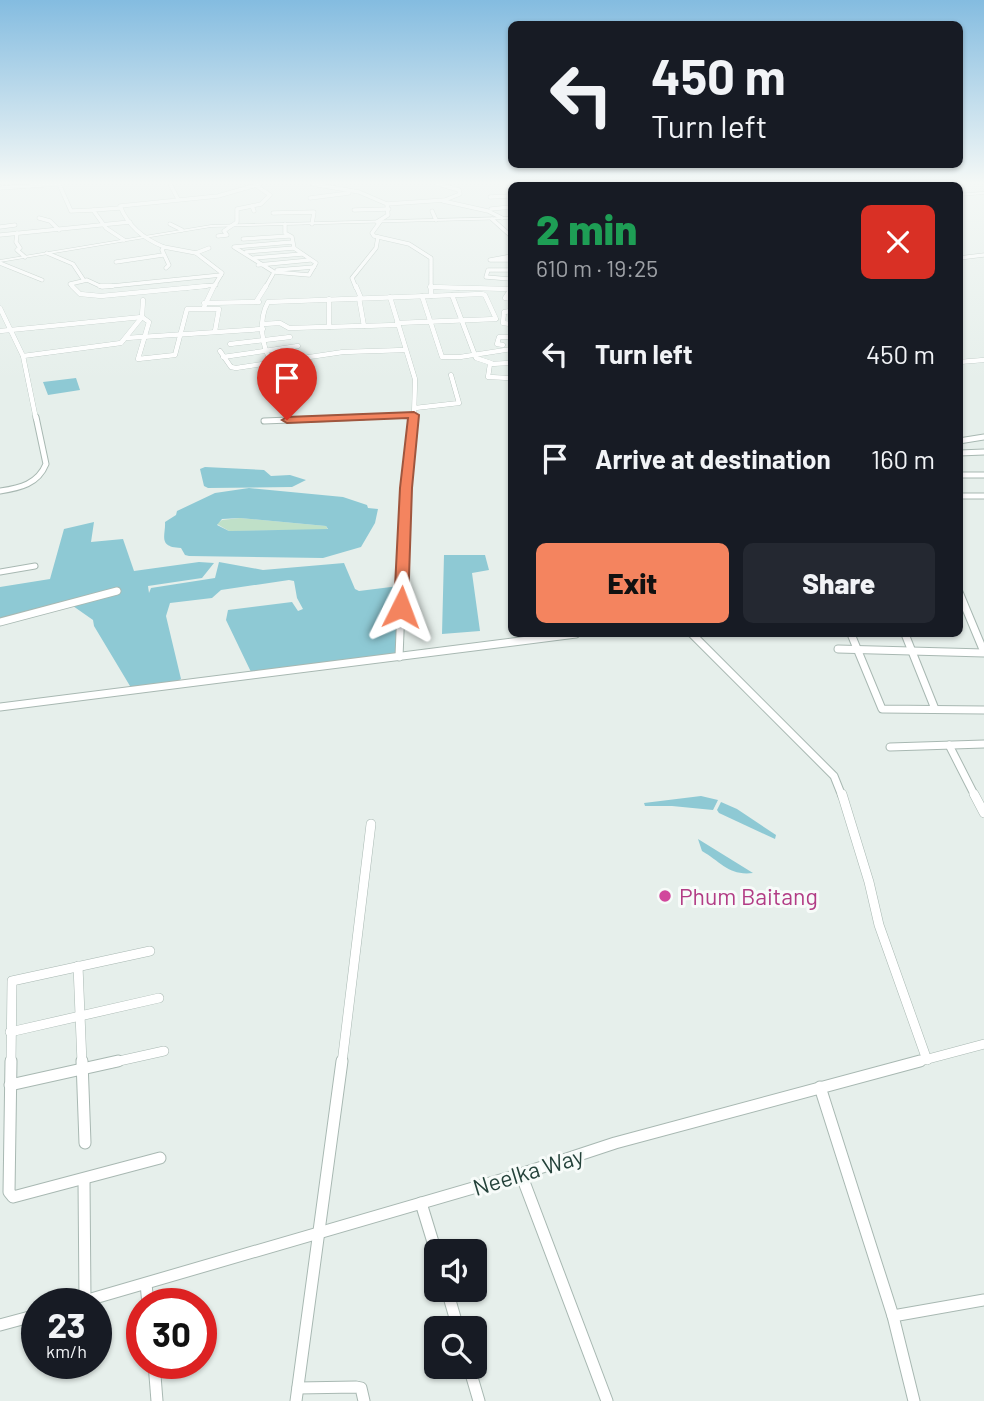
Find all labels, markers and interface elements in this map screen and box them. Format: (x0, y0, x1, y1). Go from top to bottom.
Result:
text: 450 m (651, 46, 786, 105)
icon: left (536, 49, 627, 140)
text: Turn left (651, 106, 768, 144)
text: 2 min (536, 203, 637, 253)
button: close (861, 205, 935, 279)
text: 610 m · 19:25 (536, 254, 658, 282)
icon: left (536, 335, 574, 373)
text: Turn left (595, 338, 693, 369)
text: 450 m (866, 338, 935, 369)
pin (257, 348, 317, 420)
icon: arrive (268, 359, 306, 397)
icon: arrive (536, 440, 574, 478)
text: Arrive at destination (595, 443, 831, 474)
text: 160 m (871, 443, 935, 474)
button: Exit (536, 543, 729, 623)
button: Share (743, 543, 935, 623)
position arrow (364, 570, 438, 644)
place label: Phum Baitang (679, 882, 818, 910)
marker: Phum Baitang (657, 888, 673, 904)
street label: Neelka Way (469, 1141, 587, 1201)
map controls (424, 1239, 487, 1379)
button: sound (424, 1239, 487, 1302)
speed limit sign: 30 (126, 1288, 217, 1379)
text: 23 (47, 1303, 86, 1345)
button: search (424, 1316, 487, 1379)
text: km/h (46, 1340, 87, 1362)

